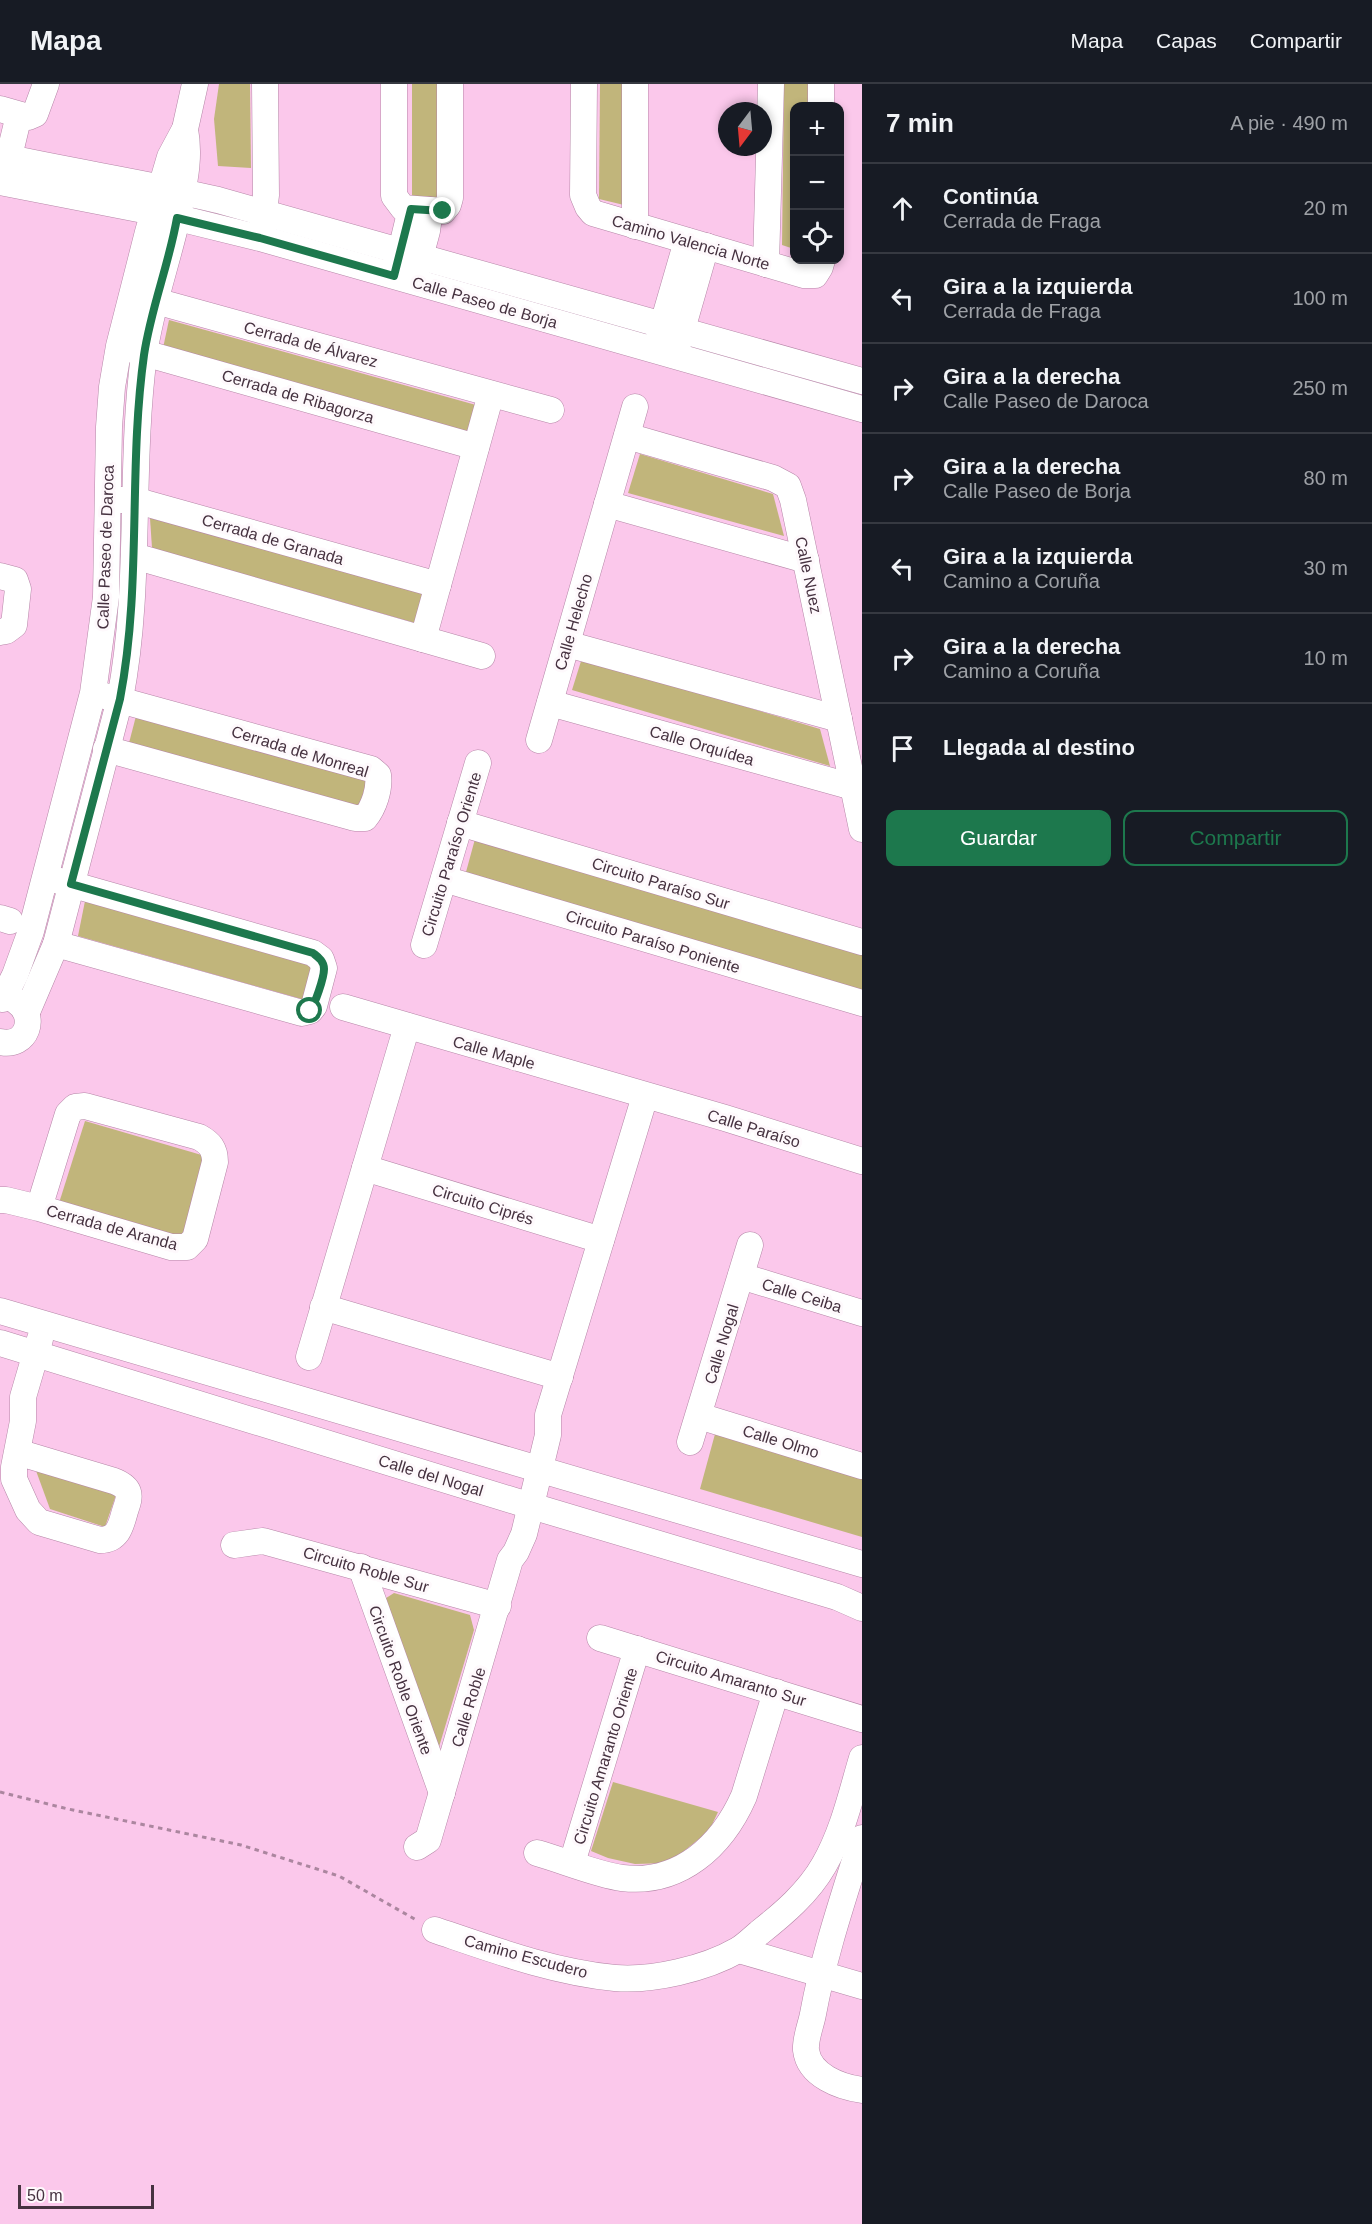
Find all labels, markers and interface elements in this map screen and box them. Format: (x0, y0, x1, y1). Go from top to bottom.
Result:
text: Mapa (30, 25, 102, 56)
text: Mapa (1071, 29, 1123, 52)
text: Capas (1156, 29, 1217, 52)
text: Compartir (1250, 29, 1342, 52)
north arrow (718, 102, 772, 156)
map controls (790, 102, 844, 264)
button: + (790, 102, 844, 156)
text: 7 min (886, 108, 954, 138)
text: A pie · 490 m (1230, 112, 1348, 134)
button: − (790, 156, 844, 210)
text: Continúa (943, 184, 1038, 209)
icon: ahead (886, 192, 919, 225)
route end (429, 197, 455, 223)
text: 20 m (1304, 197, 1348, 219)
button: locate (790, 210, 844, 264)
text: Cerrada de Fraga (943, 210, 1101, 232)
street label: Camino Valencia Norte (610, 212, 772, 273)
street label: Calle Paseo de Borja (410, 274, 560, 331)
text: Gira a la izquierda (943, 274, 1133, 299)
icon: left (886, 282, 919, 315)
text: 100 m (1292, 287, 1348, 309)
text: Cerrada de Fraga (943, 300, 1101, 322)
street label: Cerrada de Álvarez (242, 317, 380, 371)
text: Gira a la derecha (943, 364, 1120, 389)
street label: Cerrada de Ribagorza (220, 367, 376, 426)
icon: right (886, 372, 919, 405)
text: 250 m (1292, 377, 1348, 399)
text: Calle Paseo de Daroca (943, 390, 1149, 412)
text: Gira a la derecha (943, 454, 1120, 479)
icon: right (886, 462, 919, 495)
street label: Calle Paseo de Daroca (94, 464, 117, 630)
text: 80 m (1304, 467, 1348, 489)
text: Calle Paseo de Borja (943, 480, 1131, 502)
street label: Cerrada de Granada (200, 511, 346, 568)
street label: Calle Nuez (792, 535, 825, 615)
text: Gira a la izquierda (943, 544, 1133, 569)
icon: left (886, 552, 919, 585)
text: 30 m (1304, 557, 1348, 579)
text: Camino a Coruña (943, 570, 1100, 592)
street label: Calle Helecho (552, 572, 595, 672)
text: Gira a la derecha (943, 634, 1120, 659)
icon: right (886, 642, 919, 675)
text: 10 m (1304, 647, 1348, 669)
text: Camino a Coruña (943, 660, 1100, 682)
street label: Calle Orquídea (648, 722, 756, 769)
street label: Cerrada de Monreal (229, 723, 370, 780)
icon: arrive (886, 732, 919, 765)
text: Llegada al destino (943, 735, 1135, 760)
street label: Circuito Paraíso Oriente (418, 770, 485, 938)
button: Guardar (886, 810, 1111, 866)
button: Compartir (1123, 810, 1348, 866)
street label: Circuito Paraíso Sur (590, 854, 732, 913)
street label: Circuito Paraíso Poniente (564, 907, 742, 976)
route start (296, 997, 322, 1023)
street label: Calle Maple (451, 1033, 537, 1072)
street label: Calle Paraíso (705, 1106, 802, 1151)
street label: Circuito Ciprés (430, 1181, 536, 1228)
street label: Cerrada de Aranda (44, 1202, 179, 1253)
street label: Calle Ceiba (760, 1275, 844, 1316)
street label: Calle Nogal (701, 1302, 742, 1386)
street label: Calle Olmo (741, 1422, 821, 1461)
street label: Calle del Nogal (376, 1451, 485, 1499)
street label: Circuito Roble Sur (301, 1543, 431, 1596)
street label: Circuito Roble Oriente (366, 1603, 435, 1757)
street label: Circuito Amaranto Sur (654, 1647, 809, 1710)
street label: Calle Roble (448, 1665, 489, 1749)
street label: Circuito Amaranto Oriente (570, 1666, 641, 1847)
street label: Camino Escudero (462, 1932, 590, 1981)
scale bar (18, 2182, 154, 2210)
text: 50 m (27, 2187, 63, 2204)

